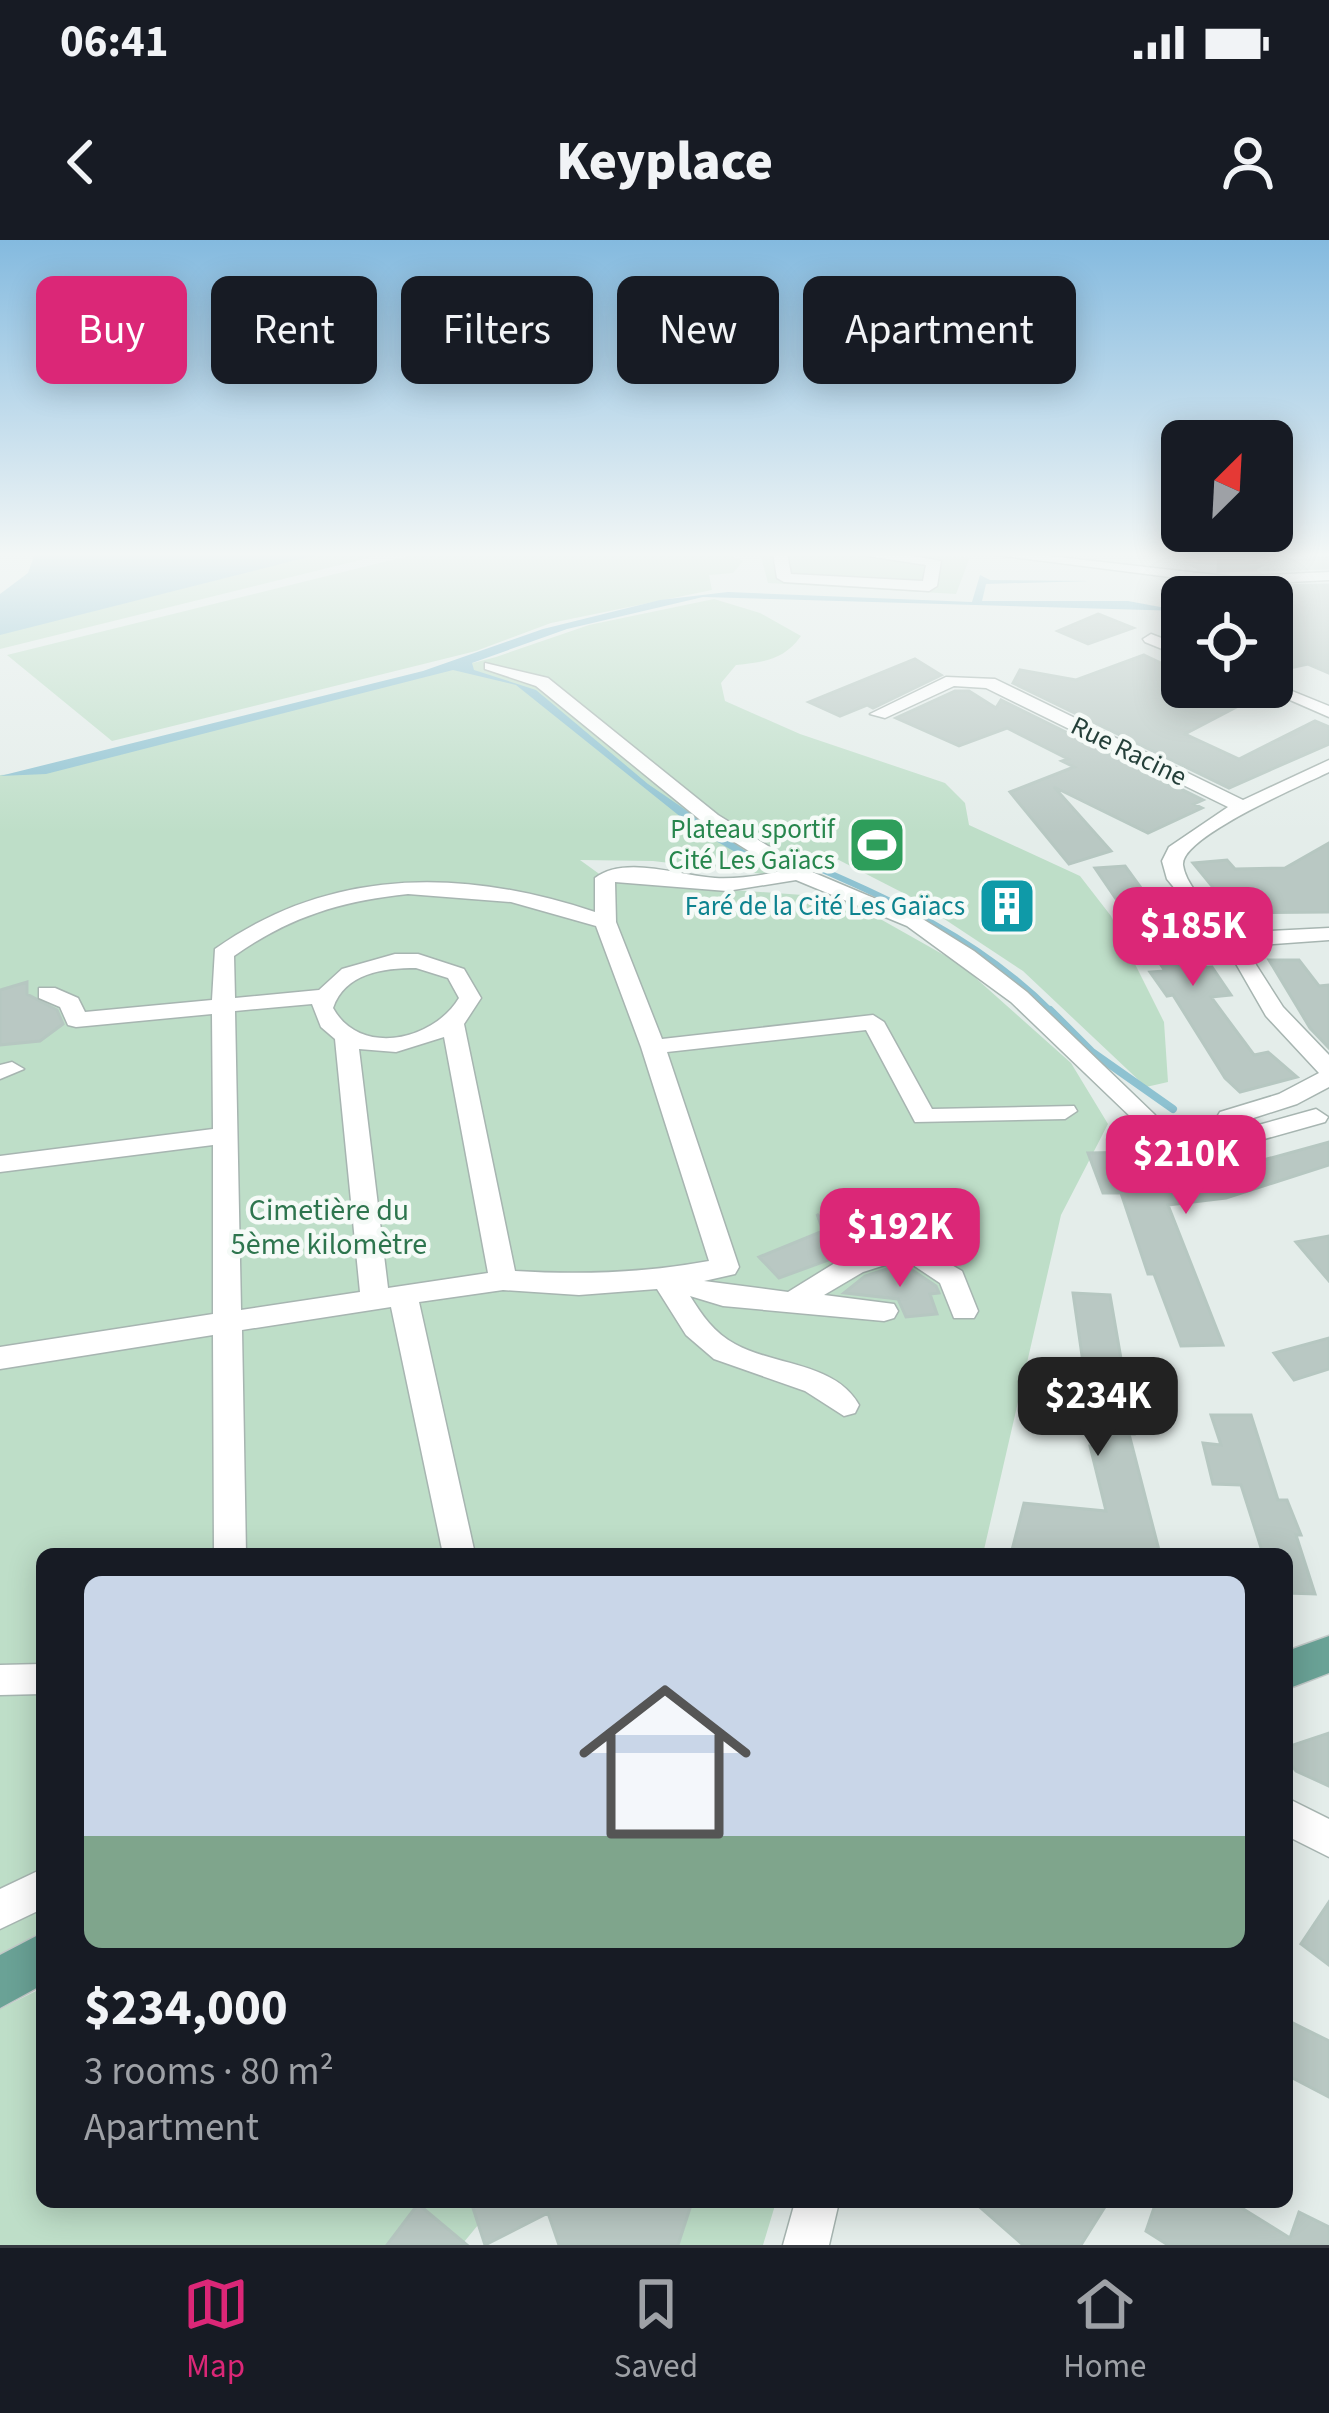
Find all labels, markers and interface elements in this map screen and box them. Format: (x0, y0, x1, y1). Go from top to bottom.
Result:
text: 06:41 (60, 10, 169, 74)
text: Keyplace (556, 124, 773, 201)
icon: back (48, 129, 114, 195)
icon: person (1215, 129, 1281, 195)
chip: Buy (36, 276, 187, 384)
chip: Rent (211, 276, 377, 384)
chip: Filters (401, 276, 593, 384)
chip: New (617, 276, 779, 384)
chip: Apartment (803, 276, 1076, 384)
north arrow (1161, 420, 1293, 552)
map controls (1161, 420, 1293, 708)
button: locate (1161, 576, 1293, 708)
street label: Rue Racine (1064, 707, 1193, 796)
place label: Plateau sportif Cité Les Gaïacs (668, 810, 836, 880)
sports icon: Plateau sportif Cité Les Gaïacs (846, 814, 908, 876)
building icon: Faré de la Cité Les Gaïacs (976, 875, 1038, 937)
place label: Faré de la Cité Les Gaïacs (685, 887, 965, 926)
pin: $185K (1109, 887, 1277, 989)
text: $185K (1140, 898, 1246, 954)
pin: $210K (1102, 1115, 1270, 1217)
text: $210K (1133, 1126, 1239, 1182)
pin: $192K (816, 1188, 984, 1290)
park label: Cimetière du 5ème kilomètre (231, 1189, 427, 1266)
text: $192K (847, 1199, 953, 1255)
pin: $234K (1014, 1357, 1182, 1459)
text: $234K (1045, 1368, 1151, 1424)
icon: home (557, 1654, 773, 1870)
text: $234,000 (84, 1972, 288, 2044)
text: 3 rooms · 80 m² (84, 2044, 334, 2100)
text: Apartment (84, 2100, 259, 2156)
tab: Map (183, 2271, 249, 2390)
tab: Saved (614, 2271, 698, 2390)
tab: Home (1063, 2271, 1146, 2390)

